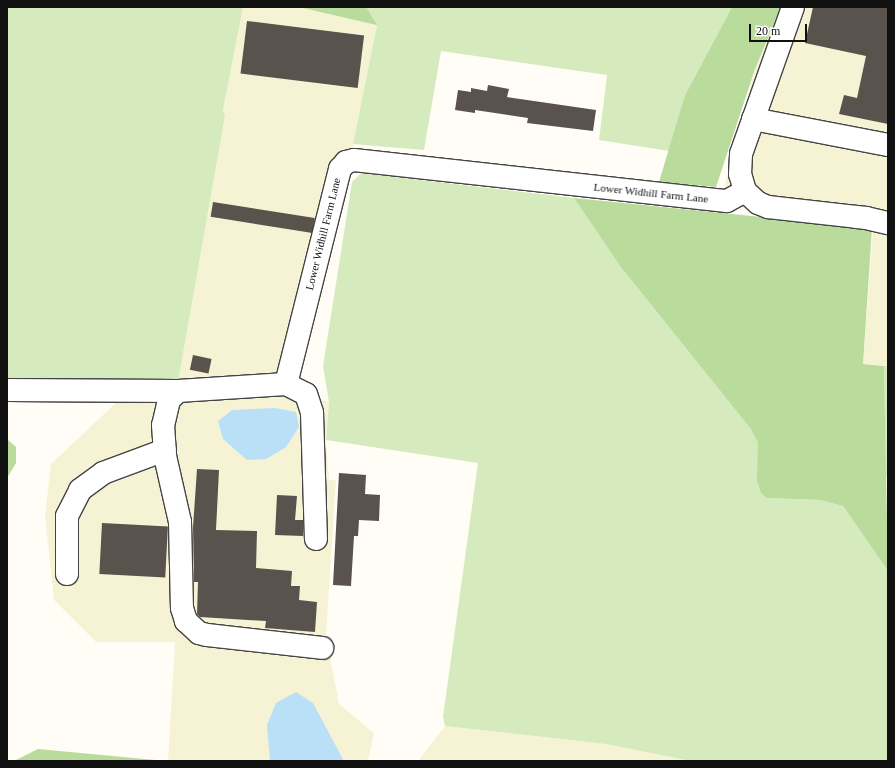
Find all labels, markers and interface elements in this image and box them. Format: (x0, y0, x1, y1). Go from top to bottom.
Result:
scale bar (751, 16, 809, 42)
text: 20 m (756, 24, 780, 38)
street label: Lower Widhill Farm Lane (303, 176, 343, 292)
street label: Lower Widhill Farm Lane (593, 180, 709, 206)

